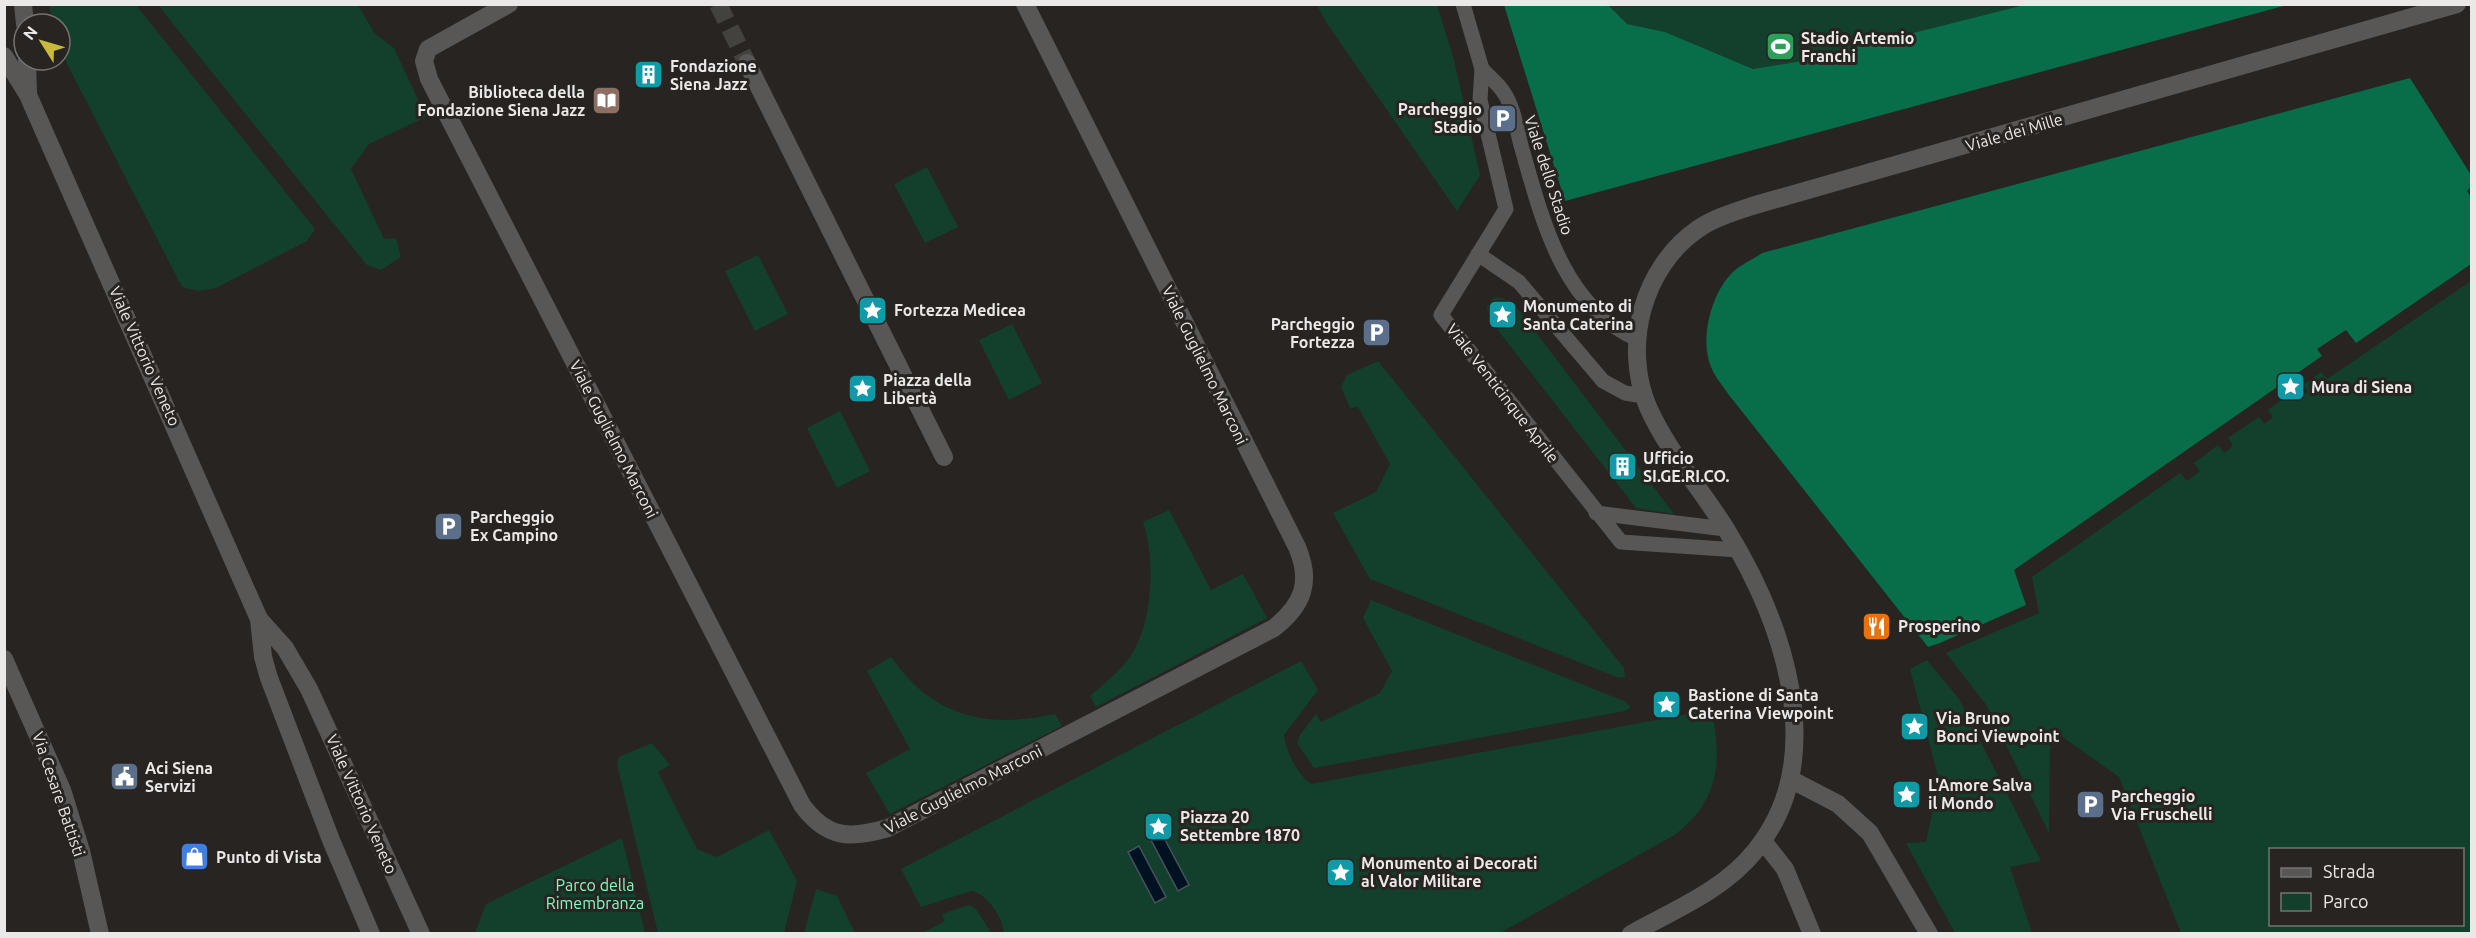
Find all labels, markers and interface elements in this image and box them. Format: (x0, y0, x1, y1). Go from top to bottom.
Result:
north arrow (12, 12, 72, 72)
text: N (19, 23, 41, 43)
place label: Stadio Artemio Franchi (1801, 29, 1914, 65)
sports icon: Stadio Artemio Franchi (1764, 31, 1796, 63)
place label: Fondazione Siena Jazz (670, 57, 757, 93)
building icon: Fondazione Siena Jazz (633, 59, 665, 91)
place label: Biblioteca della Fondazione Siena Jazz (417, 83, 585, 119)
library icon: Biblioteca della Fondazione Siena Jazz (590, 85, 622, 117)
place label: Parcheggio Stadio (1398, 100, 1482, 136)
parking icon: Parcheggio Stadio (1487, 102, 1519, 134)
street label: Viale dei Mille (1963, 110, 2065, 154)
street label: Viale dello Stadio (1521, 113, 1577, 237)
street label: Viale Vittorio Veneto (106, 283, 184, 429)
street label: Viale Guglielmo Marconi (1159, 283, 1251, 447)
place icon: Fortezza Medicea (857, 294, 889, 326)
place label: Monumento di Santa Caterina (1523, 297, 1633, 333)
place icon: Monumento di Santa Caterina (1486, 299, 1518, 331)
place label: Fortezza Medicea (894, 301, 1026, 319)
place label: Parcheggio Fortezza (1271, 315, 1355, 351)
parking icon: Parcheggio Fortezza (1360, 317, 1392, 349)
street label: Viale Venticinque Aprile (1443, 320, 1563, 466)
street label: Viale Guglielmo Marconi (566, 357, 662, 521)
place label: Piazza della Libertà (883, 371, 972, 407)
place icon: Mura di Siena (2274, 371, 2306, 403)
place icon: Piazza della Libertà (846, 373, 878, 405)
place label: Mura di Siena (2311, 378, 2412, 396)
place label: Ufficio SI.GE.RI.CO. (1643, 449, 1729, 485)
building icon: Ufficio SI.GE.RI.CO. (1606, 451, 1638, 483)
place label: Parcheggio Ex Campino (470, 508, 558, 544)
parking icon: Parcheggio Ex Campino (433, 510, 465, 542)
restaurant icon: Prosperino (1861, 610, 1893, 642)
place label: Prosperino (1898, 617, 1981, 635)
place label: Bastione di Santa Caterina Viewpoint (1688, 686, 1834, 722)
place icon: Bastione di Santa Caterina Viewpoint (1651, 688, 1683, 720)
place label: Via Bruno Bonci Viewpoint (1936, 709, 2060, 745)
place icon: Via Bruno Bonci Viewpoint (1899, 711, 1931, 743)
street label: Via Cesare Battisti (29, 729, 89, 859)
street label: Viale Vittorio Veneto (323, 731, 401, 877)
street label: Viale Guglielmo Marconi (881, 741, 1045, 837)
place label: Aci Siena Servizi (145, 759, 213, 795)
public building icon: Aci Siena Servizi (108, 761, 140, 793)
place label: L'Amore Salva il Mondo (1928, 776, 2032, 812)
place icon: L'Amore Salva il Mondo (1891, 778, 1923, 810)
place label: Parcheggio Via Fruschelli (2111, 787, 2212, 823)
parking icon: Parcheggio Via Fruschelli (2074, 789, 2106, 821)
place label: Piazza 20 Settembre 1870 (1180, 808, 1300, 844)
place icon: Piazza 20 Settembre 1870 (1143, 810, 1175, 842)
shop icon: Punto di Vista (179, 841, 211, 873)
place label: Punto di Vista (216, 848, 322, 866)
legend (2269, 848, 2464, 926)
place label: Monumento ai Decorati al Valor Militare (1361, 854, 1538, 890)
place icon: Monumento ai Decorati al Valor Militare (1324, 856, 1356, 888)
text: Strada (2323, 861, 2375, 881)
park label: Parco della Rimembranza (546, 876, 644, 912)
text: Parco (2323, 891, 2369, 911)

